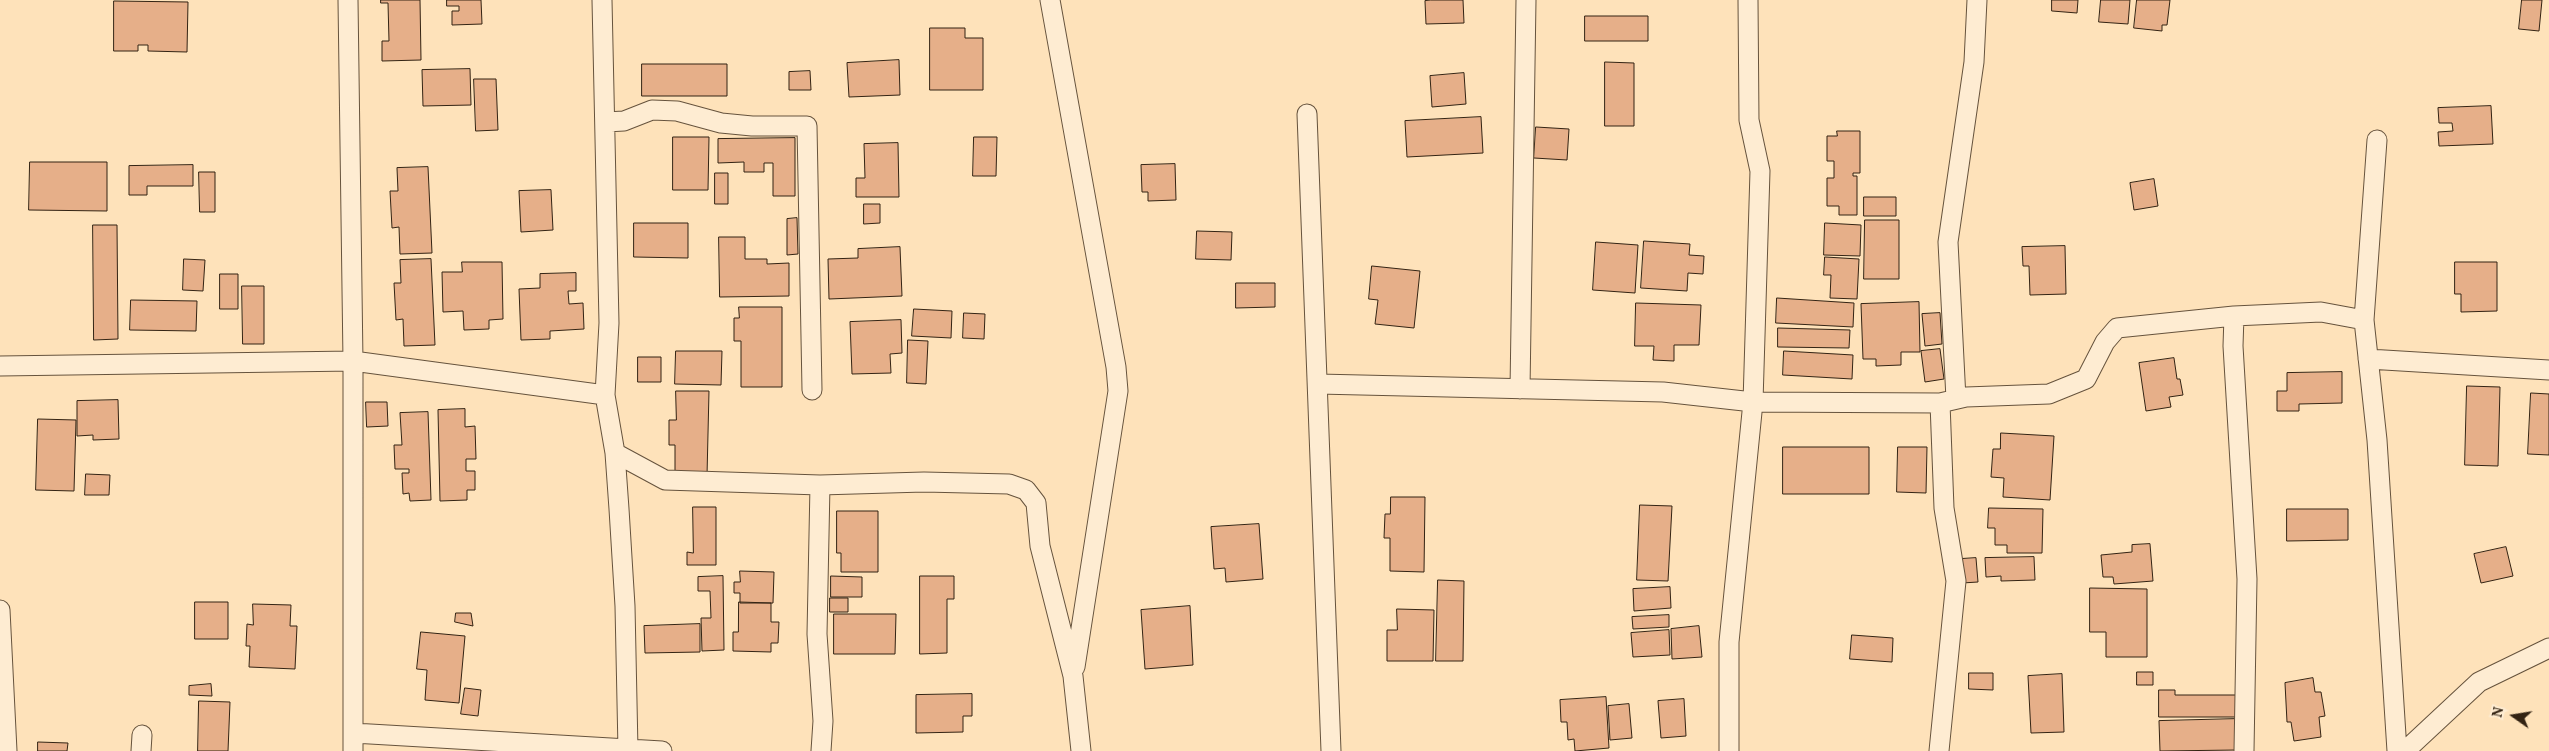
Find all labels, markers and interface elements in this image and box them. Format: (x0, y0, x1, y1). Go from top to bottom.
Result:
north arrow (2489, 691, 2539, 741)
text: N (2488, 705, 2509, 720)

